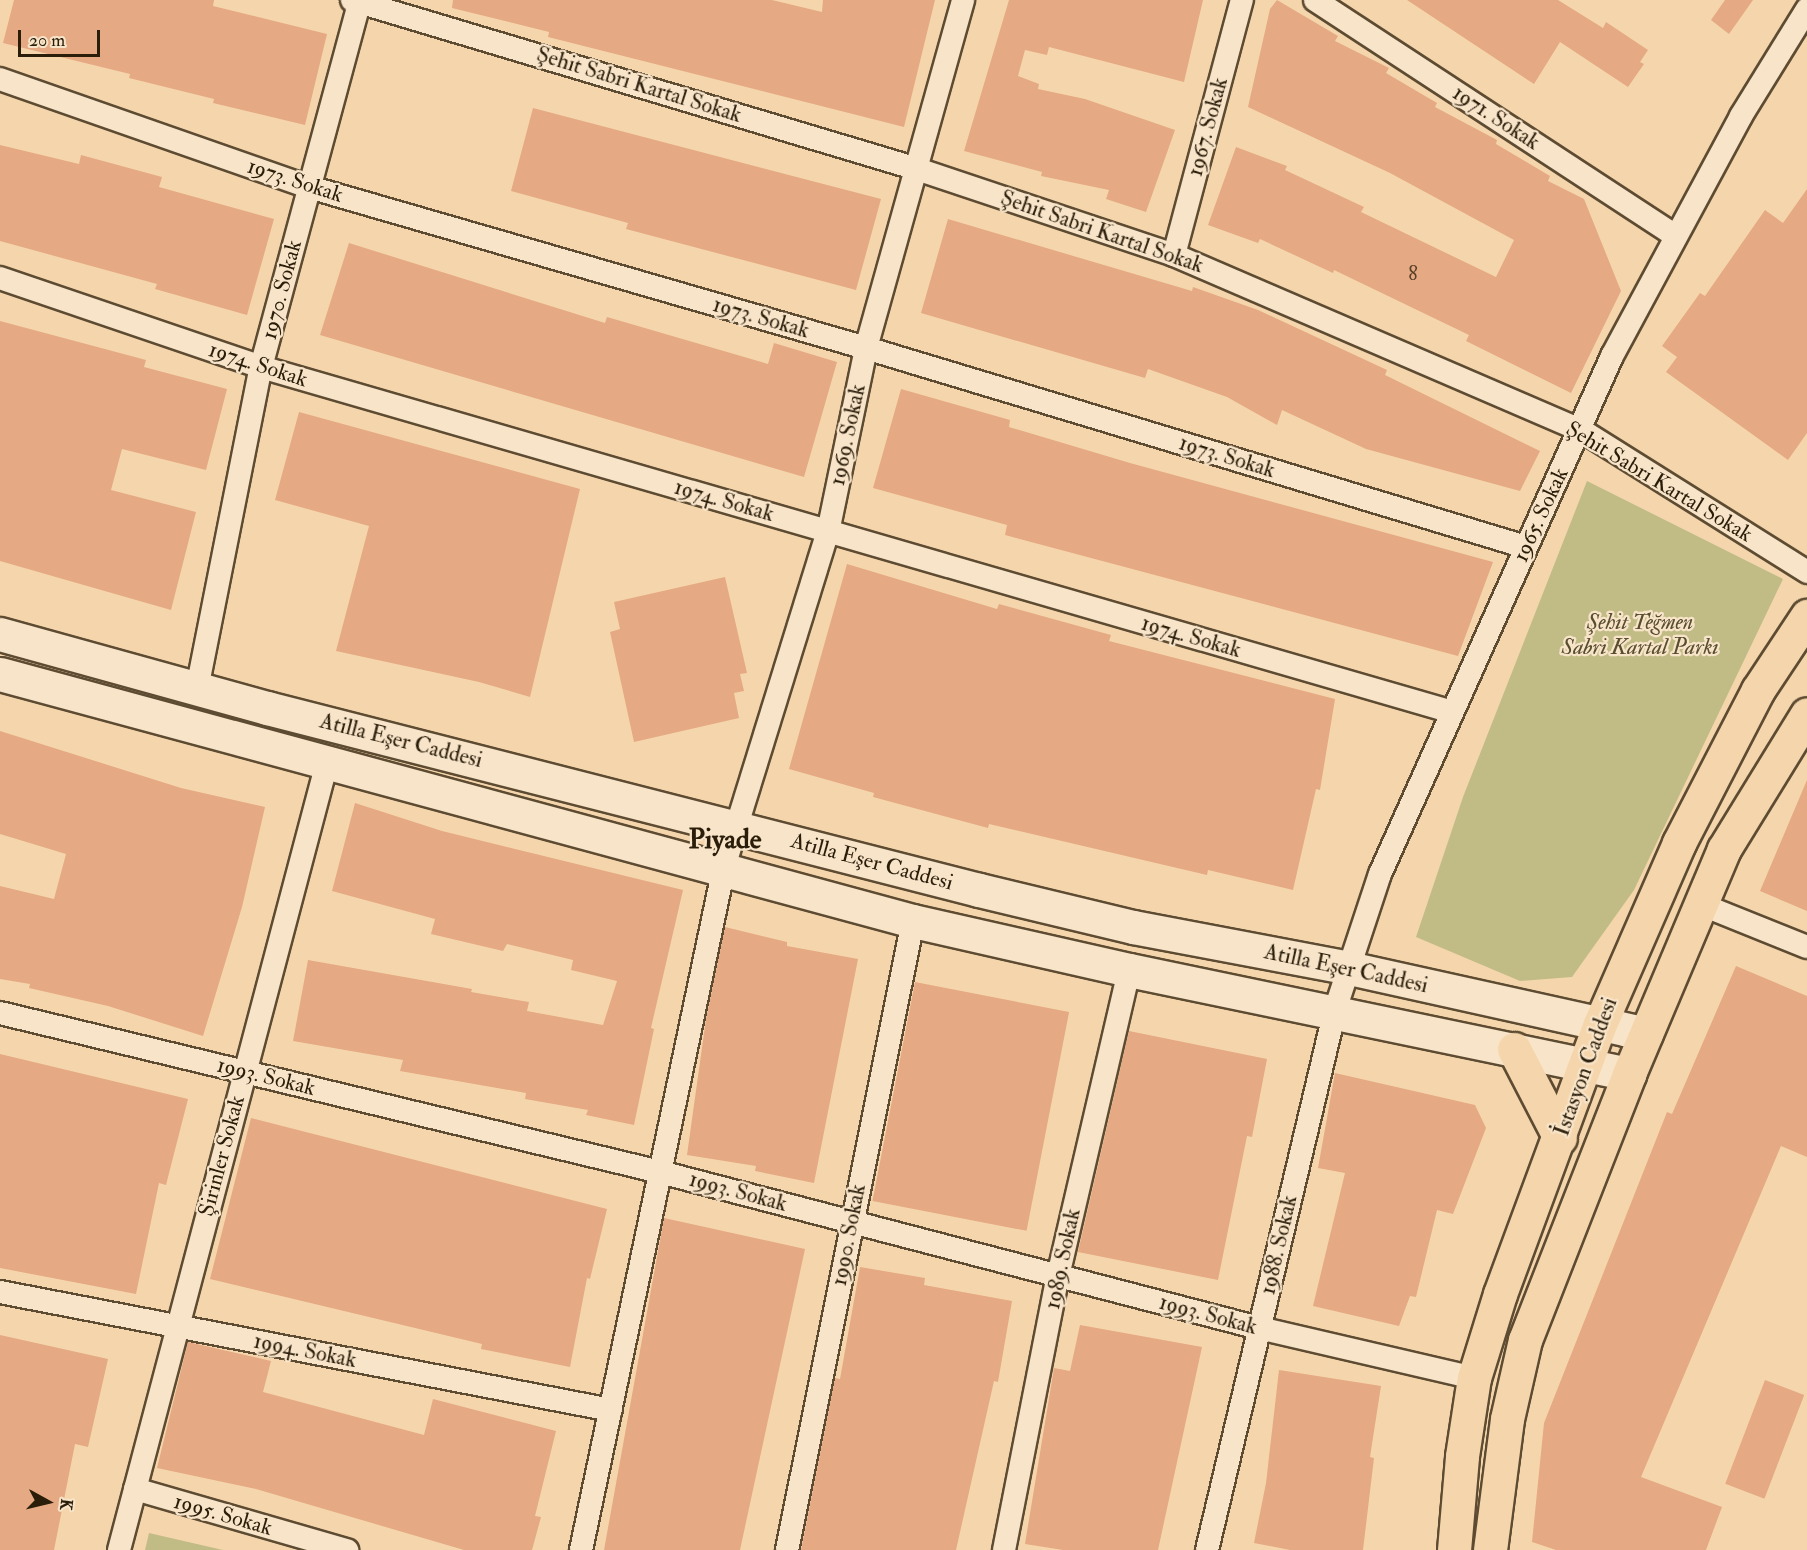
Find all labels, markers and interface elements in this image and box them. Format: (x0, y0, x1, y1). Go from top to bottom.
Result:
scale bar (21, 18, 104, 56)
text: 20 m (29, 29, 65, 52)
street label: Şehit Sabri Kartal Sokak (533, 41, 745, 129)
street label: 1967. Sokak (1182, 75, 1234, 179)
street label: 1971. Sokak (1447, 80, 1545, 156)
street label: 1973. Sokak (244, 153, 346, 209)
street label: Şehit Sabri Kartal Sokak (997, 185, 1207, 279)
street label: 1970. Sokak (256, 237, 308, 343)
house number: 8 (1408, 261, 1418, 285)
street label: 1973. Sokak (710, 292, 812, 344)
street label: 1974. Sokak (205, 337, 311, 393)
street label: 1969. Sokak (824, 382, 872, 488)
street label: Şehit Sabri Kartal Sokak (1561, 416, 1757, 548)
street label: 1973. Sokak (1176, 430, 1278, 484)
street label: 1965. Sokak (1508, 464, 1574, 566)
street label: 1974. Sokak (671, 474, 777, 528)
park label: Şehit Teğmen Sabri Kartal Parkı (1562, 609, 1718, 660)
street label: 1974. Sokak (1138, 610, 1244, 664)
street label: Atilla Eşer Caddesi (317, 708, 485, 774)
district label: Piyade (689, 823, 761, 857)
street label: Atilla Eşer Caddesi (788, 828, 956, 896)
street label: Atilla Eşer Caddesi (1262, 939, 1430, 999)
street label: İstasyon Caddesi (1549, 994, 1623, 1140)
street label: 1993. Sokak (214, 1052, 318, 1102)
street label: Şirinler Sokak (193, 1093, 251, 1219)
street label: 1993. Sokak (686, 1166, 790, 1218)
street label: 1990. Sokak (826, 1182, 872, 1288)
street label: 1988. Sokak (1255, 1193, 1303, 1297)
street label: 1989. Sokak (1039, 1206, 1087, 1312)
street label: 1993. Sokak (1156, 1289, 1260, 1341)
street label: 1994. Sokak (251, 1328, 359, 1374)
north arrow (18, 1472, 78, 1532)
street label: 1995. Sokak (171, 1488, 275, 1542)
text: K (55, 1498, 77, 1511)

